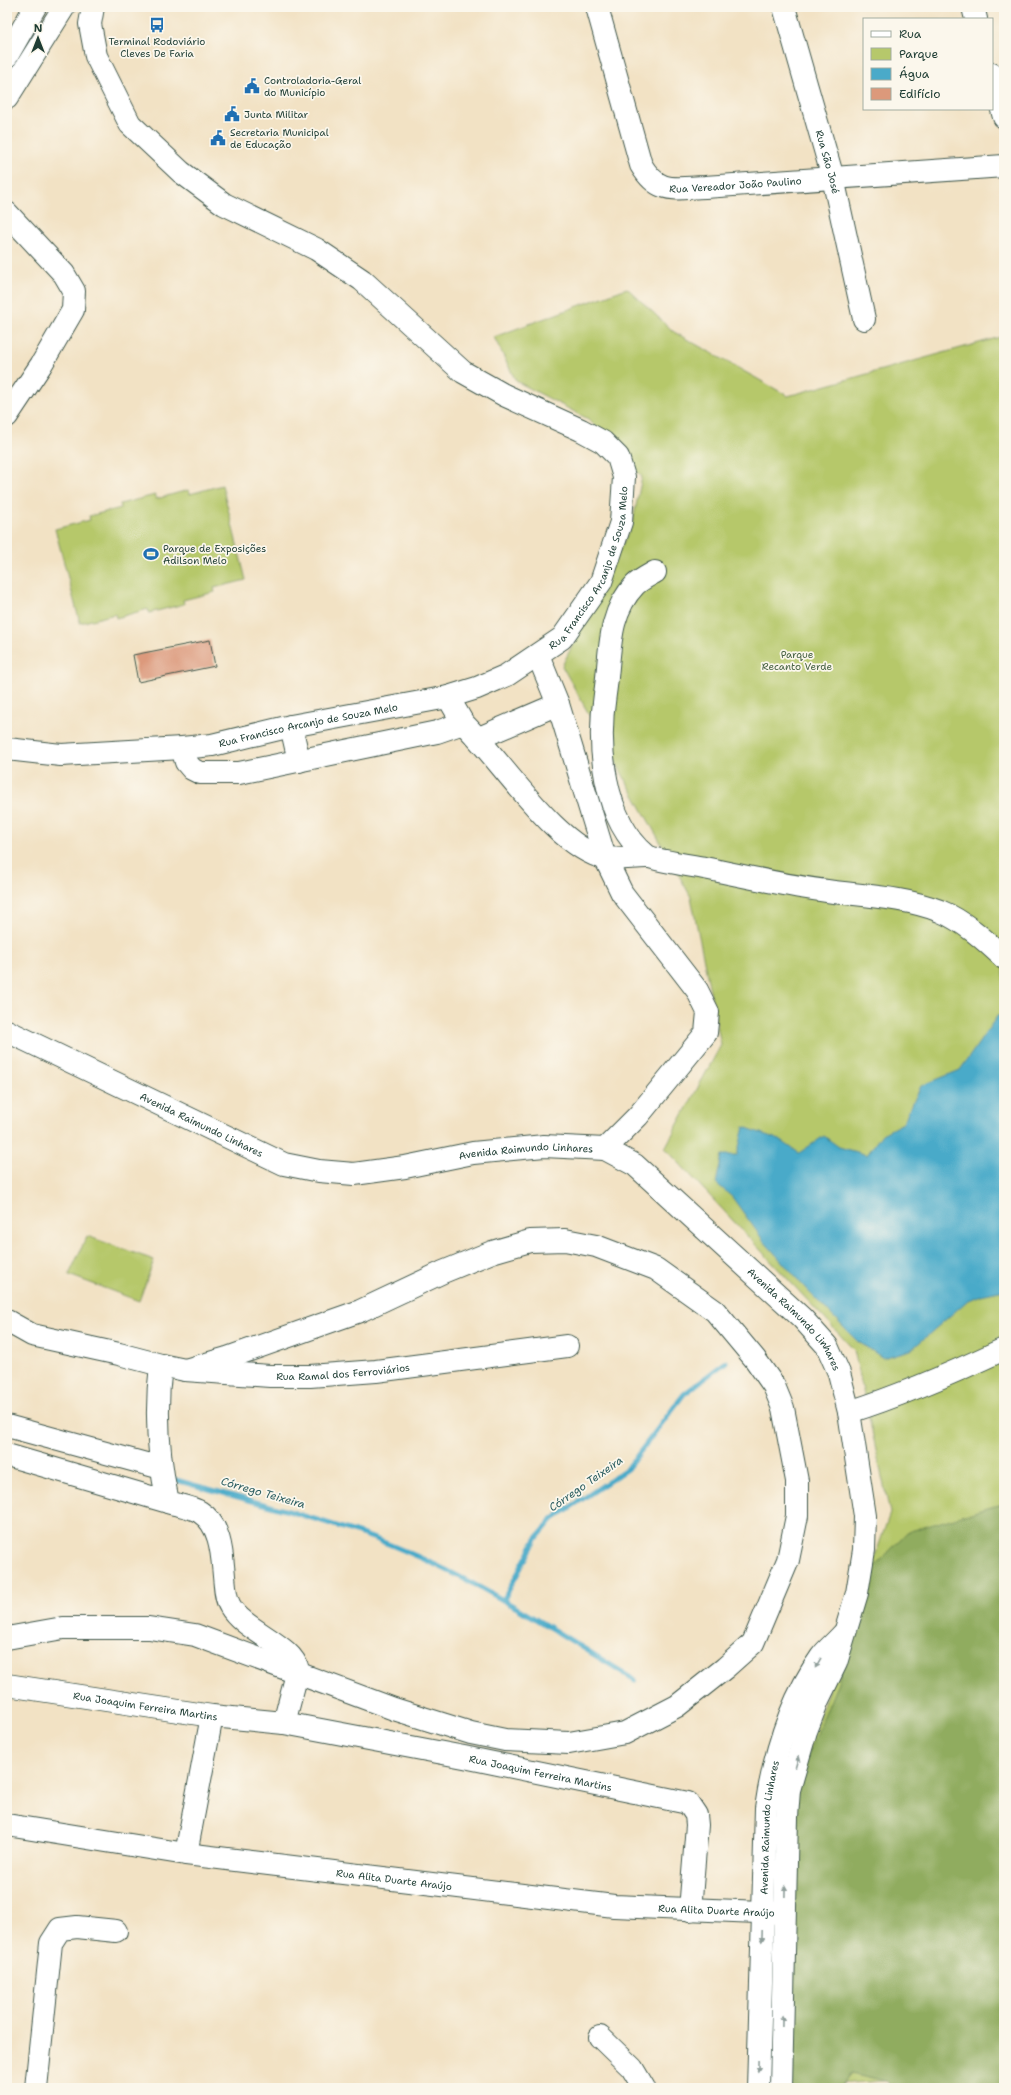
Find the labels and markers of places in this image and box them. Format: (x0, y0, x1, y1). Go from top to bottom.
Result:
bus stop icon: Terminal Rodoviário Cleves De Faria (148, 16, 166, 34)
place label: Terminal Rodoviário Cleves De Faria (109, 35, 205, 60)
place label: Controladoria-Geral do Município (264, 74, 361, 99)
public building icon: Controladoria-Geral do Município (243, 77, 261, 95)
public building icon: Junta Militar (223, 105, 241, 123)
place label: Junta Militar (244, 108, 309, 121)
place label: Secretaria Municipal de Educação (230, 126, 329, 151)
public building icon: Secretaria Municipal de Educação (209, 129, 227, 147)
place label: Parque de Exposições Adilson Melo (163, 542, 266, 567)
sports icon: Parque de Exposições Adilson Melo (142, 545, 160, 563)

